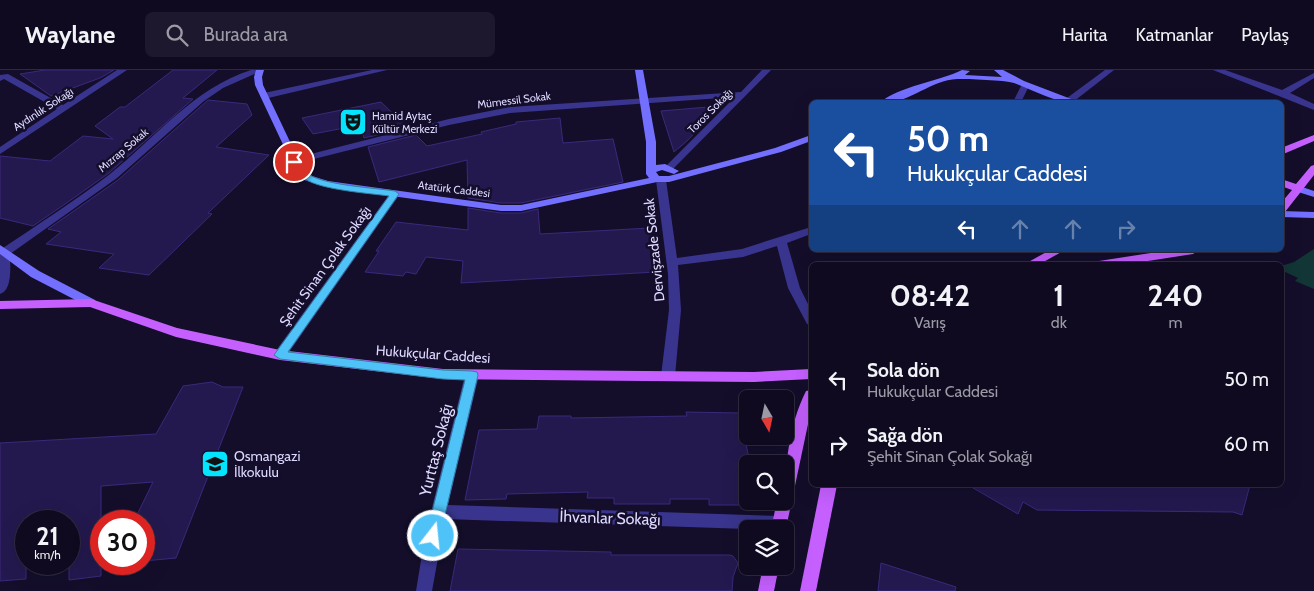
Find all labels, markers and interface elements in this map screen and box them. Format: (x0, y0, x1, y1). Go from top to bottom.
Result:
search box (145, 12, 495, 57)
text: Waylane (25, 20, 115, 49)
icon: search (163, 21, 191, 49)
text: Burada ara (203, 23, 288, 46)
text: Harita (1062, 24, 1107, 46)
text: Katmanlar (1135, 24, 1213, 46)
text: Paylaş (1241, 24, 1289, 46)
street label: Aydınlık Sokağı (10, 84, 76, 134)
street label: Toros Sokağı (685, 86, 735, 136)
street label: Mümessil Sokak (476, 89, 552, 111)
theatre icon: Hamid Aytaç Kültür Merkezi (338, 107, 368, 137)
place label: Hamid Aytaç Kültür Merkezi (372, 109, 437, 136)
text: 50 m (907, 117, 989, 160)
icon: left (824, 120, 889, 185)
street label: Mızrap Sokak (95, 125, 151, 175)
pin (273, 141, 315, 183)
icon: arrive (280, 148, 308, 176)
text: Hukukçular Caddesi (907, 160, 1087, 187)
street label: Atatürk Caddesi (417, 178, 491, 200)
street label: Dervişzade Sokak (640, 197, 668, 303)
street label: Şehit Sinan Çolak Sokağı (275, 202, 375, 330)
icon: left (953, 215, 981, 243)
icon: ahead (1006, 215, 1034, 243)
icon: ahead (1059, 215, 1087, 243)
icon: right (1112, 215, 1140, 243)
text: 08:42 (890, 277, 970, 314)
text: 1 (1053, 277, 1064, 314)
text: 240 (1148, 277, 1203, 314)
text: Varış (914, 313, 946, 332)
text: dk (1051, 313, 1067, 332)
text: m (1168, 313, 1182, 332)
street label: Hukukçular Caddesi (375, 341, 491, 367)
text: Sola dön (867, 359, 940, 382)
icon: left (824, 366, 852, 394)
text: 50 m (1225, 368, 1269, 391)
text: Hukukçular Caddesi (867, 382, 998, 401)
north arrow (739, 390, 794, 445)
map controls (739, 390, 794, 575)
street label: Yurttaş Sokağı (415, 402, 457, 499)
text: Sağa dön (867, 424, 943, 447)
icon: right (824, 431, 852, 459)
text: 60 m (1224, 433, 1269, 456)
place label: Osmangazi İlkokulu (234, 447, 301, 481)
text: Şehit Sinan Çolak Sokağı (867, 447, 1032, 466)
school or university icon: Osmangazi İlkokulu (200, 449, 230, 479)
button: search (739, 455, 794, 510)
street label: İhvanlar Sokağı (559, 507, 661, 529)
position arrow (406, 509, 458, 561)
speed limit sign: 30 (90, 510, 155, 575)
button: layers (739, 520, 794, 575)
text: 21 (36, 521, 59, 551)
text: km/h (34, 547, 61, 562)

